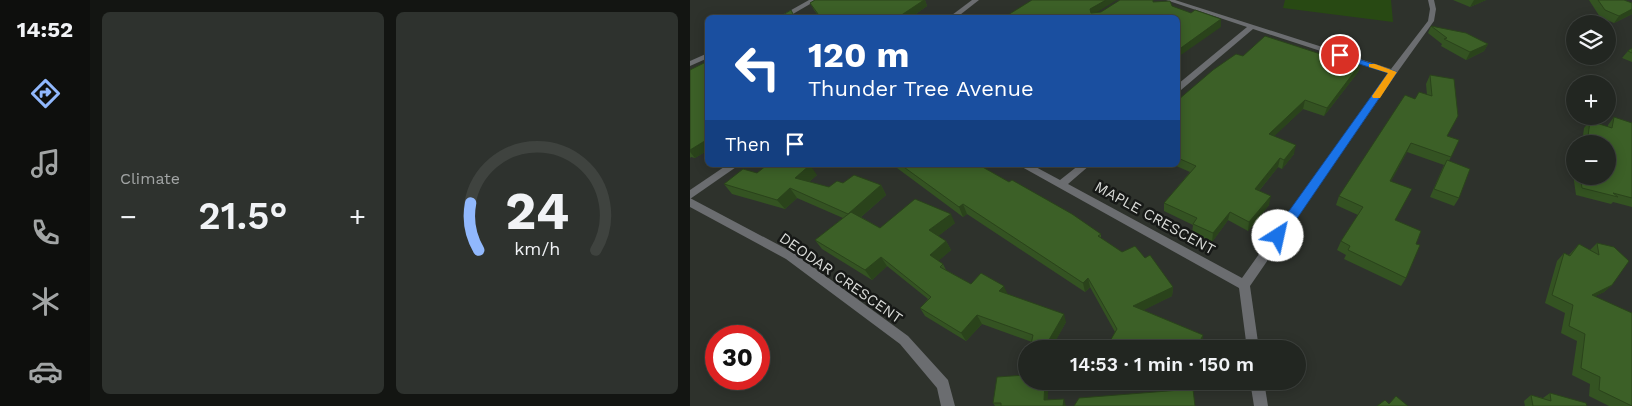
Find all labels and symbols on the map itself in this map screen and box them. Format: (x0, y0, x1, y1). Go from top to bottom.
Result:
pin (1319, 34, 1361, 76)
street label: MAPLE CRESCENT (1092, 177, 1218, 259)
position arrow (1251, 209, 1303, 261)
street label: DEODAR CRESCENT (776, 229, 906, 327)
speed limit sign: 30 (705, 325, 770, 390)

